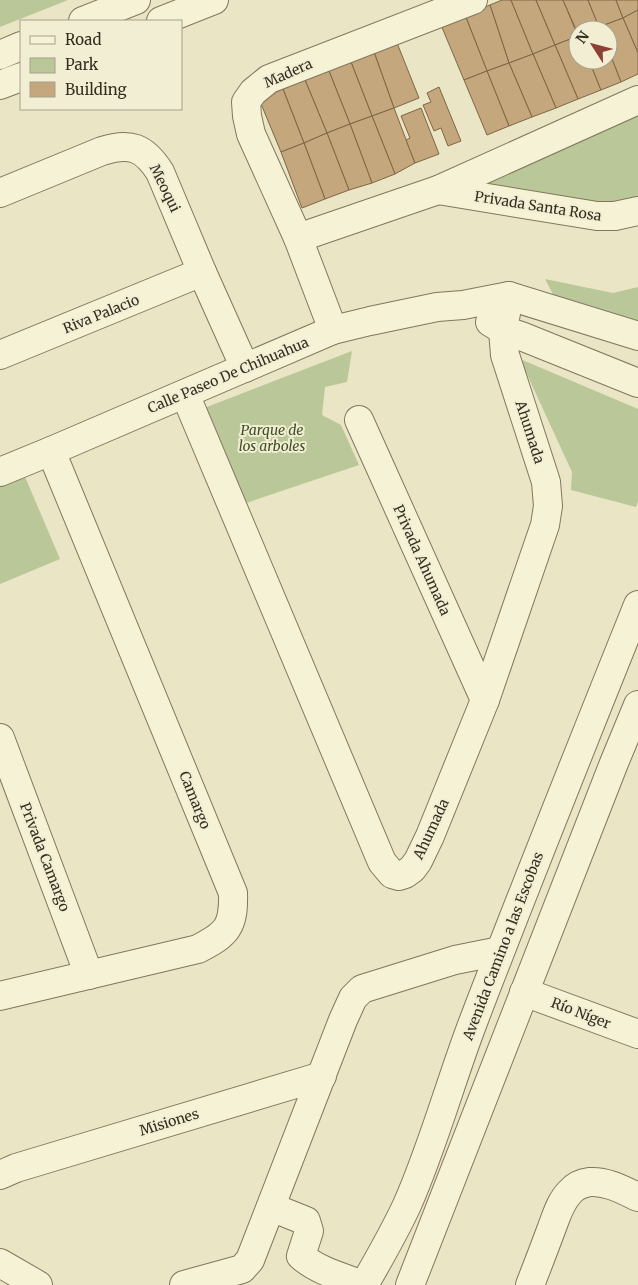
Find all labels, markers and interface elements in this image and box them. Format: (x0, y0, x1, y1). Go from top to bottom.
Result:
legend (20, 20, 182, 110)
north arrow (568, 20, 618, 70)
text: N (572, 28, 593, 47)
text: Road (65, 30, 101, 49)
street label: Madera (261, 54, 315, 92)
text: Park (65, 55, 99, 74)
text: Building (65, 80, 127, 99)
street label: Meoqui (146, 161, 185, 215)
street label: Privada Santa Rosa (473, 187, 603, 225)
street label: Riva Palacio (60, 291, 142, 337)
street label: Calle Paseo De Chihuahua (145, 333, 312, 417)
street label: Ahumada (511, 397, 549, 466)
park label: Parque de los arboles (239, 421, 306, 455)
street label: Privada Ahumada (389, 502, 455, 619)
street label: Camargo (175, 769, 215, 831)
street label: Ahumada (409, 795, 453, 863)
street label: Privada Camargo (16, 800, 74, 914)
street label: Avenida Camino a las Escobas (458, 849, 547, 1044)
street label: Río Níger (549, 993, 613, 1033)
street label: Misiones (137, 1104, 201, 1140)

